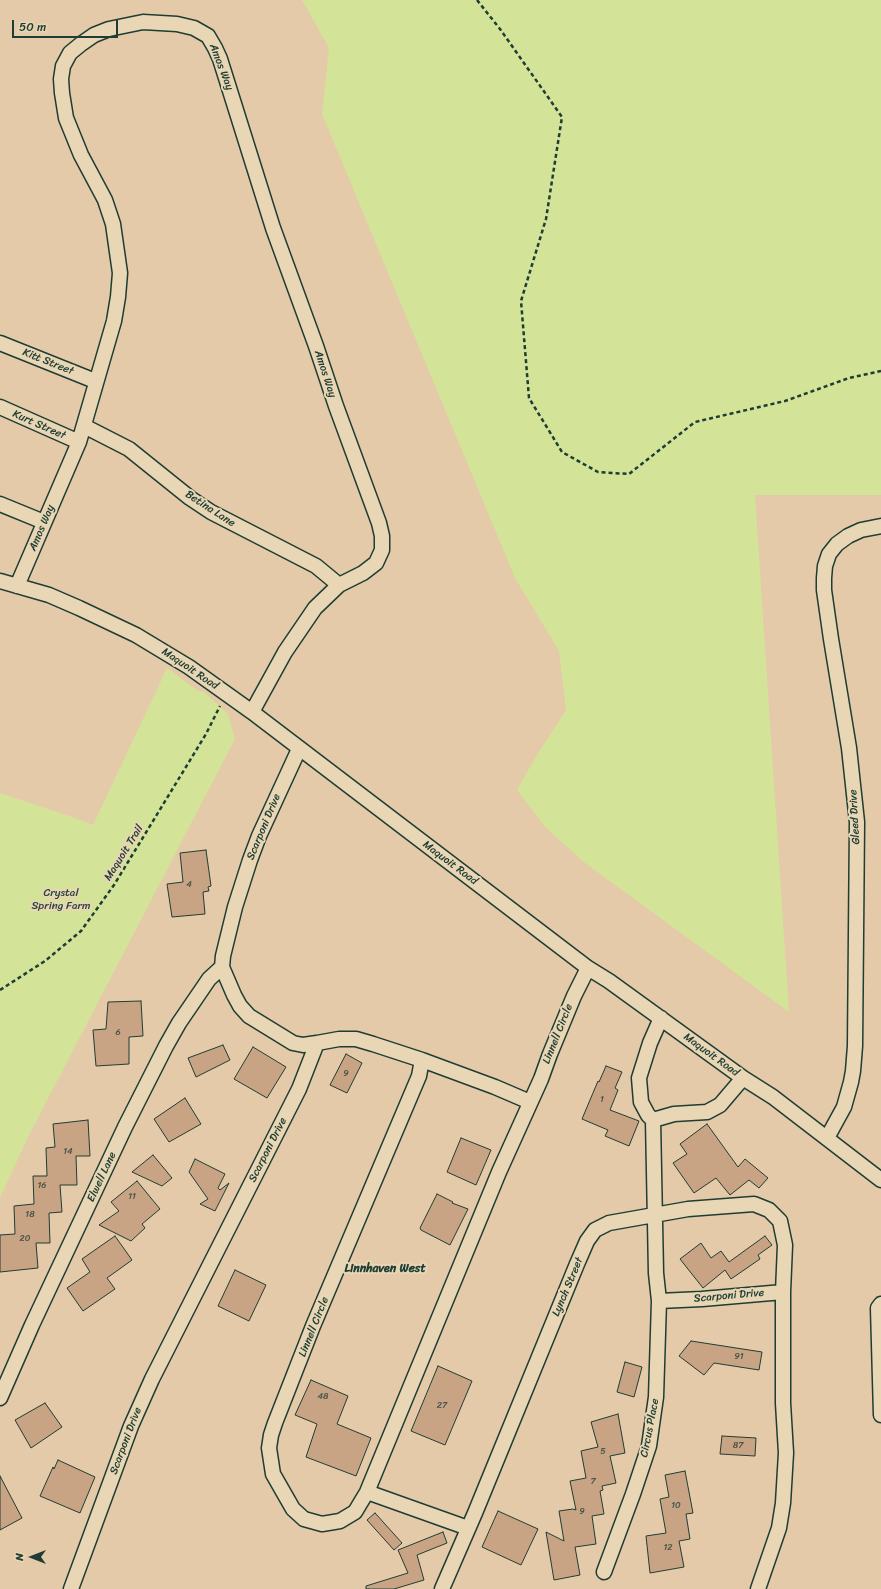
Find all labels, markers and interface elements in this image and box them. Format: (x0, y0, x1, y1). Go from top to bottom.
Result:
scale bar (14, 12, 120, 38)
text: 50 m (19, 16, 46, 38)
street label: Amos Way (206, 42, 236, 92)
street label: Kitt Street (21, 346, 75, 378)
street label: Amos Way (311, 349, 339, 399)
street label: Kurt Street (10, 407, 68, 443)
street label: Betina Lane (183, 488, 237, 530)
street label: Amos Way (26, 503, 58, 553)
street label: Maquoit Road (159, 645, 221, 693)
street label: Gleed Drive (847, 789, 863, 845)
street label: Scarponi Drive (244, 792, 284, 862)
street label: Maquoit Trail (102, 823, 146, 883)
street label: Maquoit Road (420, 838, 480, 888)
house number: 4 (186, 880, 192, 890)
park label: Crystal Spring Farm (31, 886, 91, 912)
street label: Linnell Circle (540, 1002, 576, 1066)
house number: 6 (115, 1028, 121, 1038)
street label: Maquoit Road (681, 1030, 741, 1080)
house number: 9 (343, 1069, 349, 1079)
house number: 1 (600, 1095, 604, 1105)
street label: Scarponi Drive (246, 1116, 290, 1184)
house number: 14 (63, 1147, 73, 1157)
street label: Elwell Lane (85, 1150, 119, 1204)
house number: 16 (38, 1181, 46, 1191)
house number: 11 (128, 1192, 136, 1202)
house number: 18 (25, 1210, 35, 1220)
house number: 20 (20, 1234, 30, 1244)
street label: Lynch Street (550, 1256, 586, 1318)
district label: Linnhaven West (344, 1262, 426, 1276)
street label: Scarponi Drive (693, 1286, 765, 1306)
street label: Linnell Circle (296, 1295, 332, 1359)
house number: 91 (734, 1352, 744, 1362)
house number: 48 (317, 1392, 329, 1402)
street label: Circus Place (638, 1397, 662, 1459)
house number: 27 (437, 1401, 447, 1411)
street label: Scarponi Drive (107, 1406, 145, 1476)
house number: 87 (733, 1441, 743, 1451)
house number: 5 (600, 1447, 606, 1457)
house number: 7 (590, 1477, 596, 1487)
house number: 10 (671, 1501, 681, 1511)
house number: 9 (579, 1507, 585, 1517)
north arrow (12, 1537, 52, 1577)
house number: 12 (663, 1543, 673, 1553)
text: N (10, 1553, 29, 1561)

